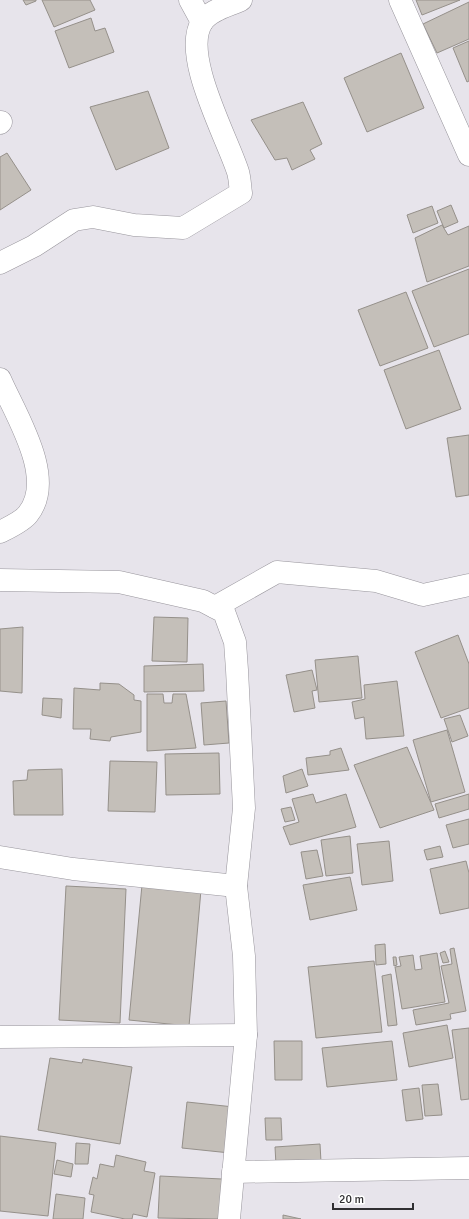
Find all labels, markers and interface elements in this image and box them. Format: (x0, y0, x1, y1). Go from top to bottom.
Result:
scale bar (333, 1185, 413, 1211)
text: 20 m (339, 1192, 364, 1207)

